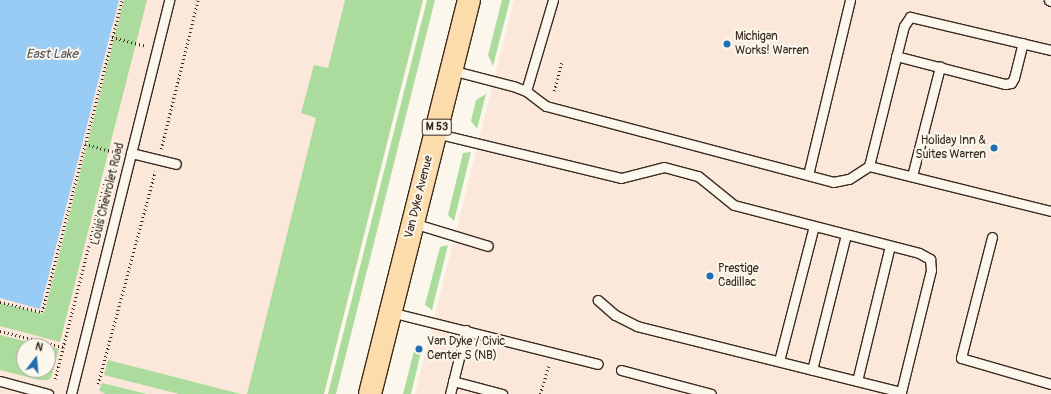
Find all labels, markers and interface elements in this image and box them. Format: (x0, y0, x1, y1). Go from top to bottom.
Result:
place label: Michigan Works! Warren (735, 30, 809, 58)
marker: Michigan Works! Warren (722, 39, 732, 49)
water label: East Lake (26, 46, 78, 62)
road number: M 53 (421, 118, 453, 136)
place label: Holiday Inn & Suites Warren (915, 134, 986, 162)
street label: Louis Chevrolet Road (88, 141, 128, 247)
marker: Holiday Inn & Suites Warren (989, 143, 999, 153)
street label: Van Dyke Avenue (402, 154, 436, 240)
place label: Prestige Cadillac (718, 262, 759, 290)
marker: Prestige Cadillac (705, 271, 715, 281)
place label: Van Dyke / Civic Center S (NB) (427, 335, 505, 363)
north arrow (16, 338, 56, 378)
text: N (34, 340, 45, 354)
marker: Van Dyke / Civic Center S (NB) (414, 344, 424, 354)

